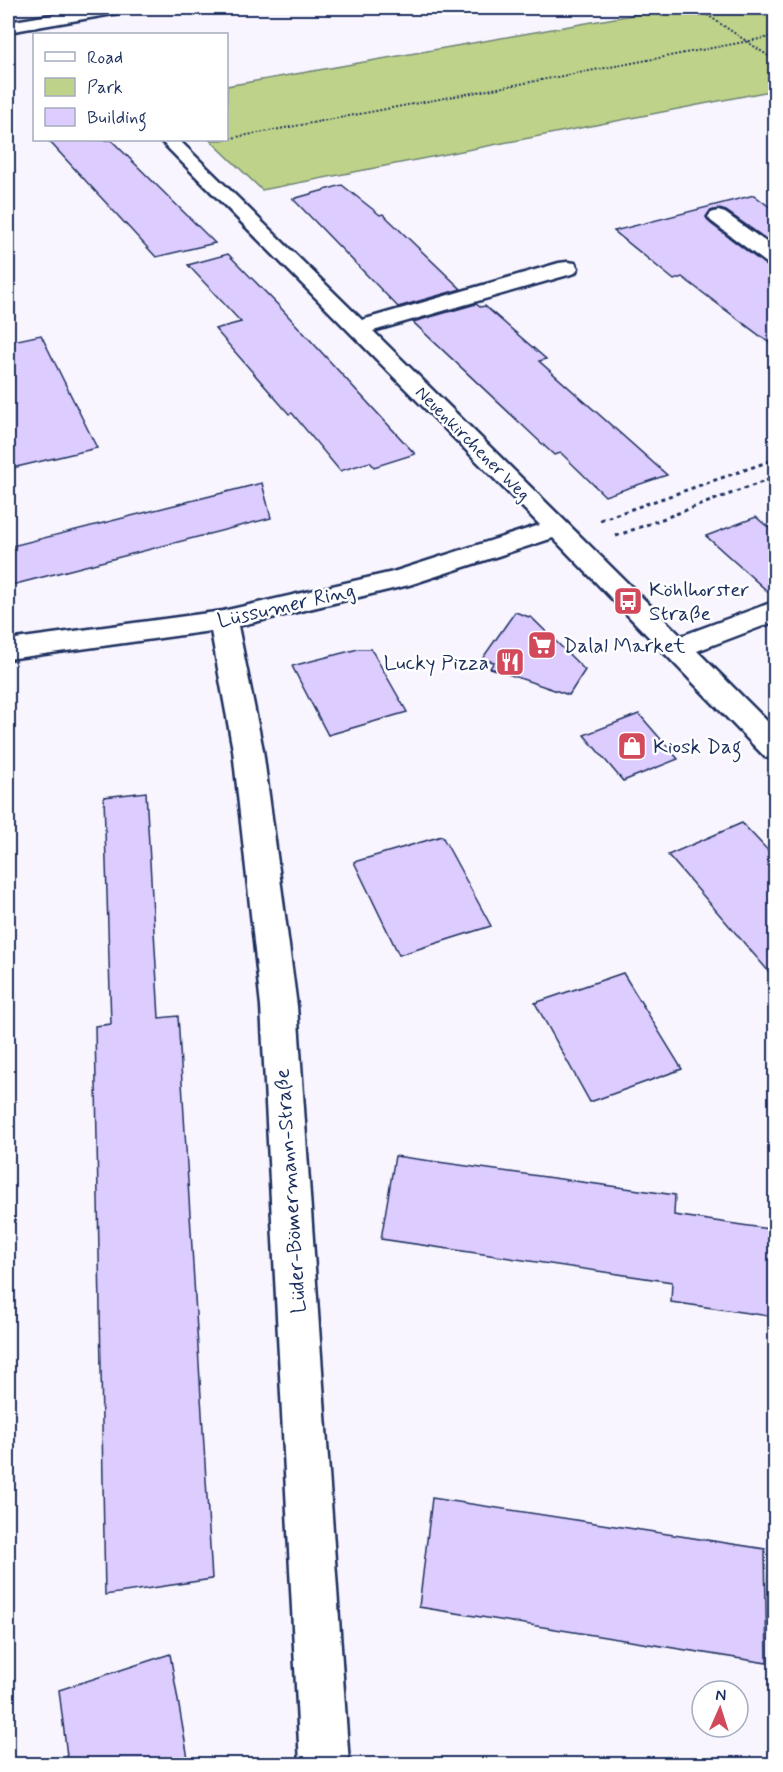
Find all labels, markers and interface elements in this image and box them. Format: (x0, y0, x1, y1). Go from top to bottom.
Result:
legend (33, 33, 228, 141)
text: Road (87, 46, 123, 70)
text: Park (87, 76, 123, 100)
text: Building (87, 106, 147, 132)
street label: Neuenkirchener Weg (410, 381, 535, 506)
place label: Köhlhorster Straße (649, 576, 749, 628)
street label: Lüssumer Ring (215, 577, 358, 635)
bus stop icon: Köhlhorster Straße (612, 585, 644, 617)
supermarket icon: Dalal Market (526, 629, 558, 661)
place label: Dalal Market (563, 632, 686, 660)
restaurant icon: Lucky Pizza (494, 646, 526, 678)
place label: Lucky Pizza (384, 649, 489, 677)
shop icon: Kiosk Dag (616, 730, 648, 762)
place label: Kiosk Dag (653, 733, 742, 763)
street label: Lüder-Bömermann-Straße (268, 1068, 314, 1314)
north arrow (690, 1679, 750, 1739)
text: N (715, 1685, 727, 1706)

